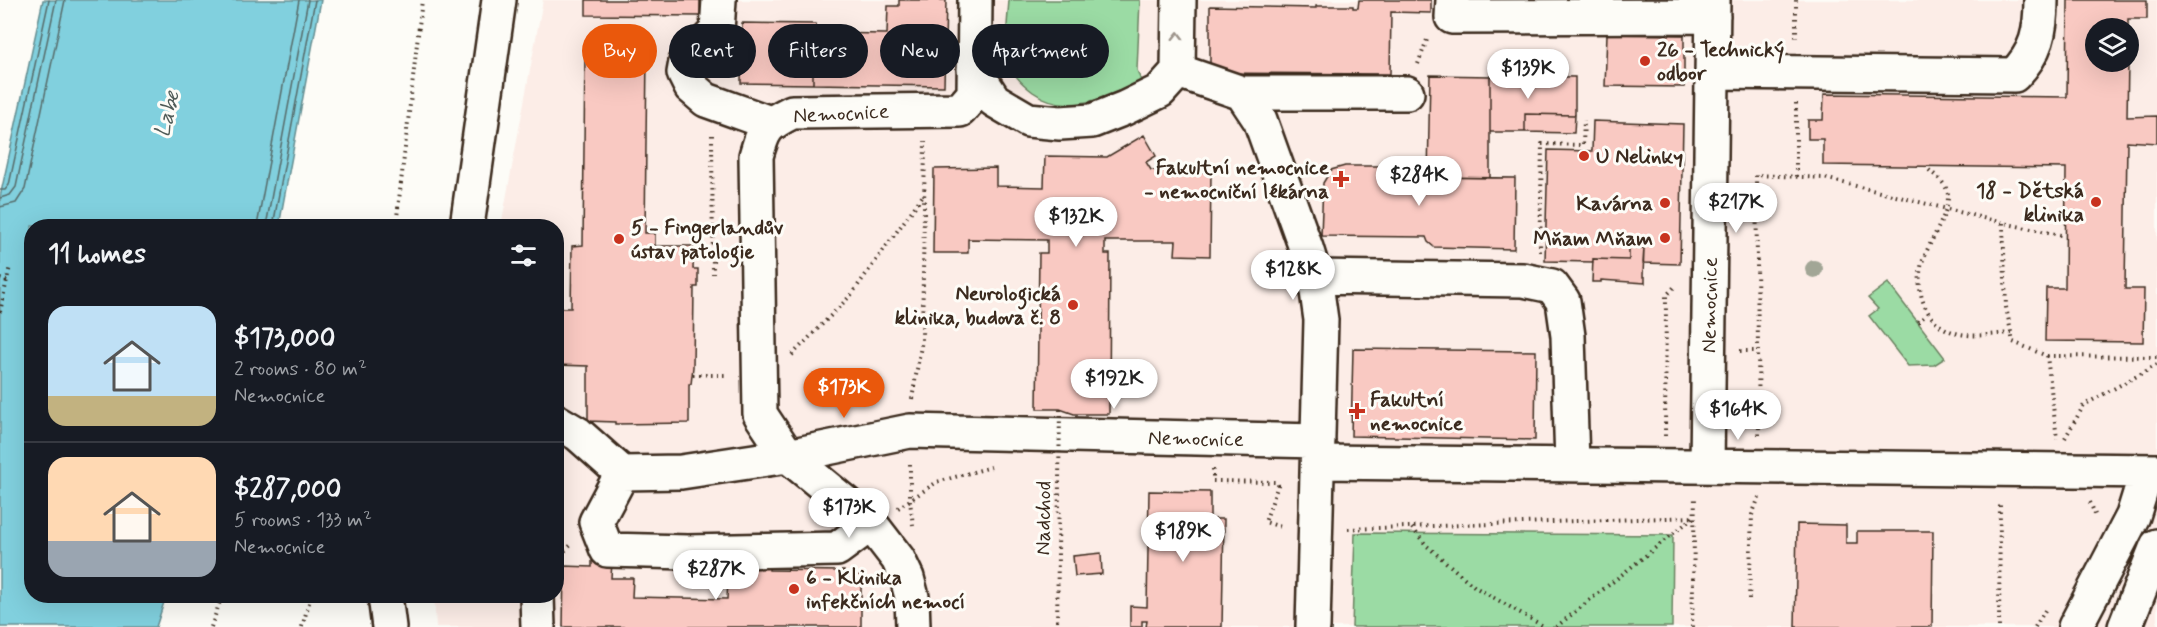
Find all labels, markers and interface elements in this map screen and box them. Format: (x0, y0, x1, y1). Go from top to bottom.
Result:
map controls (2085, 18, 2139, 72)
button: layers (2085, 18, 2139, 72)
chip: Buy (582, 24, 657, 78)
chip: Rent (669, 24, 756, 78)
chip: Filters (768, 24, 868, 78)
chip: New (880, 24, 960, 78)
chip: Apartment (972, 24, 1109, 78)
one-way arrow (1172, 31, 1185, 40)
place label: 26 - Technický odbor (1657, 36, 1784, 88)
pin: $139K (1486, 49, 1570, 100)
marker: 26 - Technický odbor (1638, 54, 1652, 68)
text: $139K (1501, 55, 1555, 82)
water label: Labe (148, 87, 188, 140)
street label: Nemocnice (792, 98, 890, 130)
place label: U Nelinky (1596, 143, 1683, 171)
marker: U Nelinky (1577, 149, 1591, 163)
place label: Fakultní nemocnice - nemocniční lékárna (1144, 154, 1330, 206)
pin: $284K (1377, 156, 1461, 207)
text: $284K (1390, 162, 1448, 189)
marker: Fakultní nemocnice - nemocniční lékárna (1334, 172, 1348, 186)
place label: 18 - Dětská klinika (1976, 177, 2084, 229)
pin: $217K (1694, 183, 1778, 234)
text: $217K (1708, 189, 1764, 216)
place label: Kavárna (1576, 190, 1653, 218)
marker: 18 - Dětská klinika (2089, 195, 2103, 209)
marker: Kavárna (1658, 196, 1672, 210)
pin: $132K (1034, 197, 1118, 248)
text: $132K (1048, 203, 1104, 230)
place label: 5 - Fingerlandův ústav patologie (631, 214, 784, 268)
place label: Mňam Mňam (1533, 225, 1653, 253)
marker: Mňam Mňam (1658, 231, 1672, 245)
marker: 5 - Fingerlandův ústav patologie (612, 232, 626, 246)
text: 11 homes (48, 238, 146, 272)
icon: filters (507, 239, 540, 272)
pin: $128K (1251, 250, 1335, 301)
text: $128K (1265, 256, 1321, 283)
street label: Nemocnice (1695, 257, 1725, 353)
place label: Neurologická klinika, budova č. 8 (895, 280, 1061, 332)
marker: Neurologická klinika, budova č. 8 (1066, 298, 1080, 312)
text: $173,000 (234, 322, 335, 356)
icon: home (96, 330, 168, 402)
text: 2 rooms · 80 m² (234, 356, 367, 383)
pin: $192K (1072, 359, 1156, 410)
text: $192K (1085, 365, 1143, 392)
pin: $173K (802, 368, 886, 419)
text: $173K (817, 374, 871, 401)
text: Nemocnice (234, 383, 325, 410)
place label: Fakultní nemocnice (1370, 386, 1464, 438)
pin: $164K (1696, 390, 1780, 441)
text: $164K (1709, 396, 1767, 423)
marker: Fakultní nemocnice (1348, 402, 1366, 420)
street label: Nemocnice (1148, 424, 1244, 454)
text: $287,000 (234, 473, 341, 507)
icon: home (96, 481, 168, 553)
street label: Nadchod (1029, 481, 1059, 556)
pin: $173K (807, 488, 891, 539)
text: $173K (822, 494, 876, 521)
text: 5 rooms · 133 m² (234, 507, 372, 534)
pin: $189K (1141, 512, 1225, 563)
text: $189K (1155, 518, 1211, 545)
text: Nemocnice (234, 534, 325, 561)
pin: $287K (674, 550, 758, 601)
text: $287K (687, 556, 745, 583)
place label: 6 - Klinika infekčních nemocí (806, 564, 965, 616)
marker: 6 - Klinika infekčních nemocí (787, 582, 801, 596)

